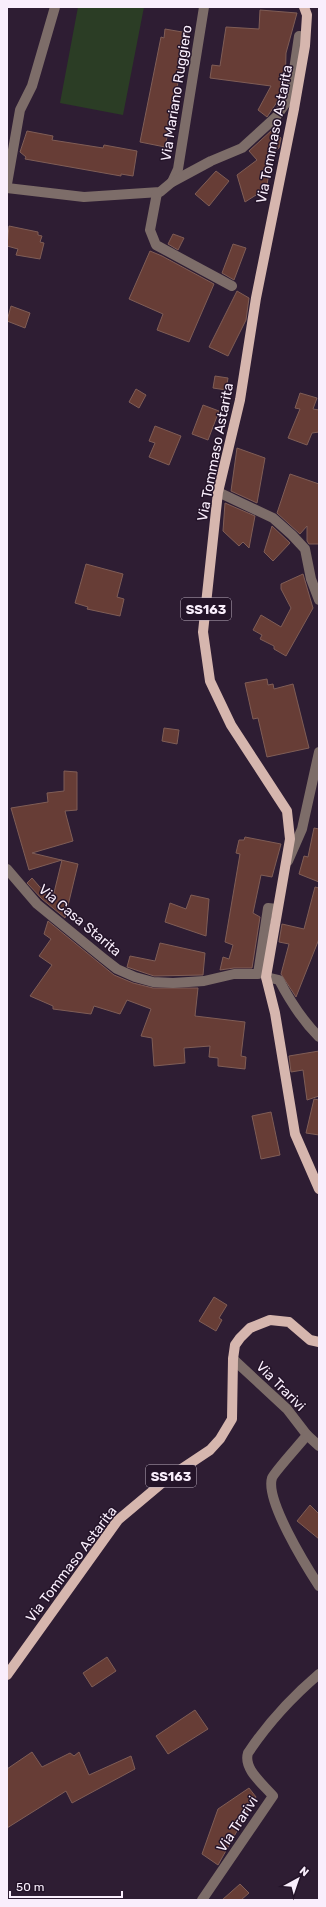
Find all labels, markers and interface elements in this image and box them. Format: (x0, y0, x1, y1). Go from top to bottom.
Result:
street label: Via Mariano Ruggiero (157, 24, 196, 162)
street label: Via Tommaso Astarita (253, 63, 296, 205)
street label: Via Tommaso Astarita (194, 381, 237, 523)
road number: SS163 (181, 598, 231, 620)
street label: Via Casa Starita (35, 881, 125, 960)
street label: Via Trarivi (252, 1358, 309, 1415)
road number: SS163 (146, 1465, 196, 1487)
street label: Via Tommaso Astarita (22, 1503, 120, 1626)
street label: Via Trarivi (213, 1793, 262, 1855)
north arrow (278, 1859, 318, 1899)
text: N (297, 1864, 311, 1879)
scale bar (10, 1873, 122, 1899)
text: 50 m (16, 1880, 44, 1894)

